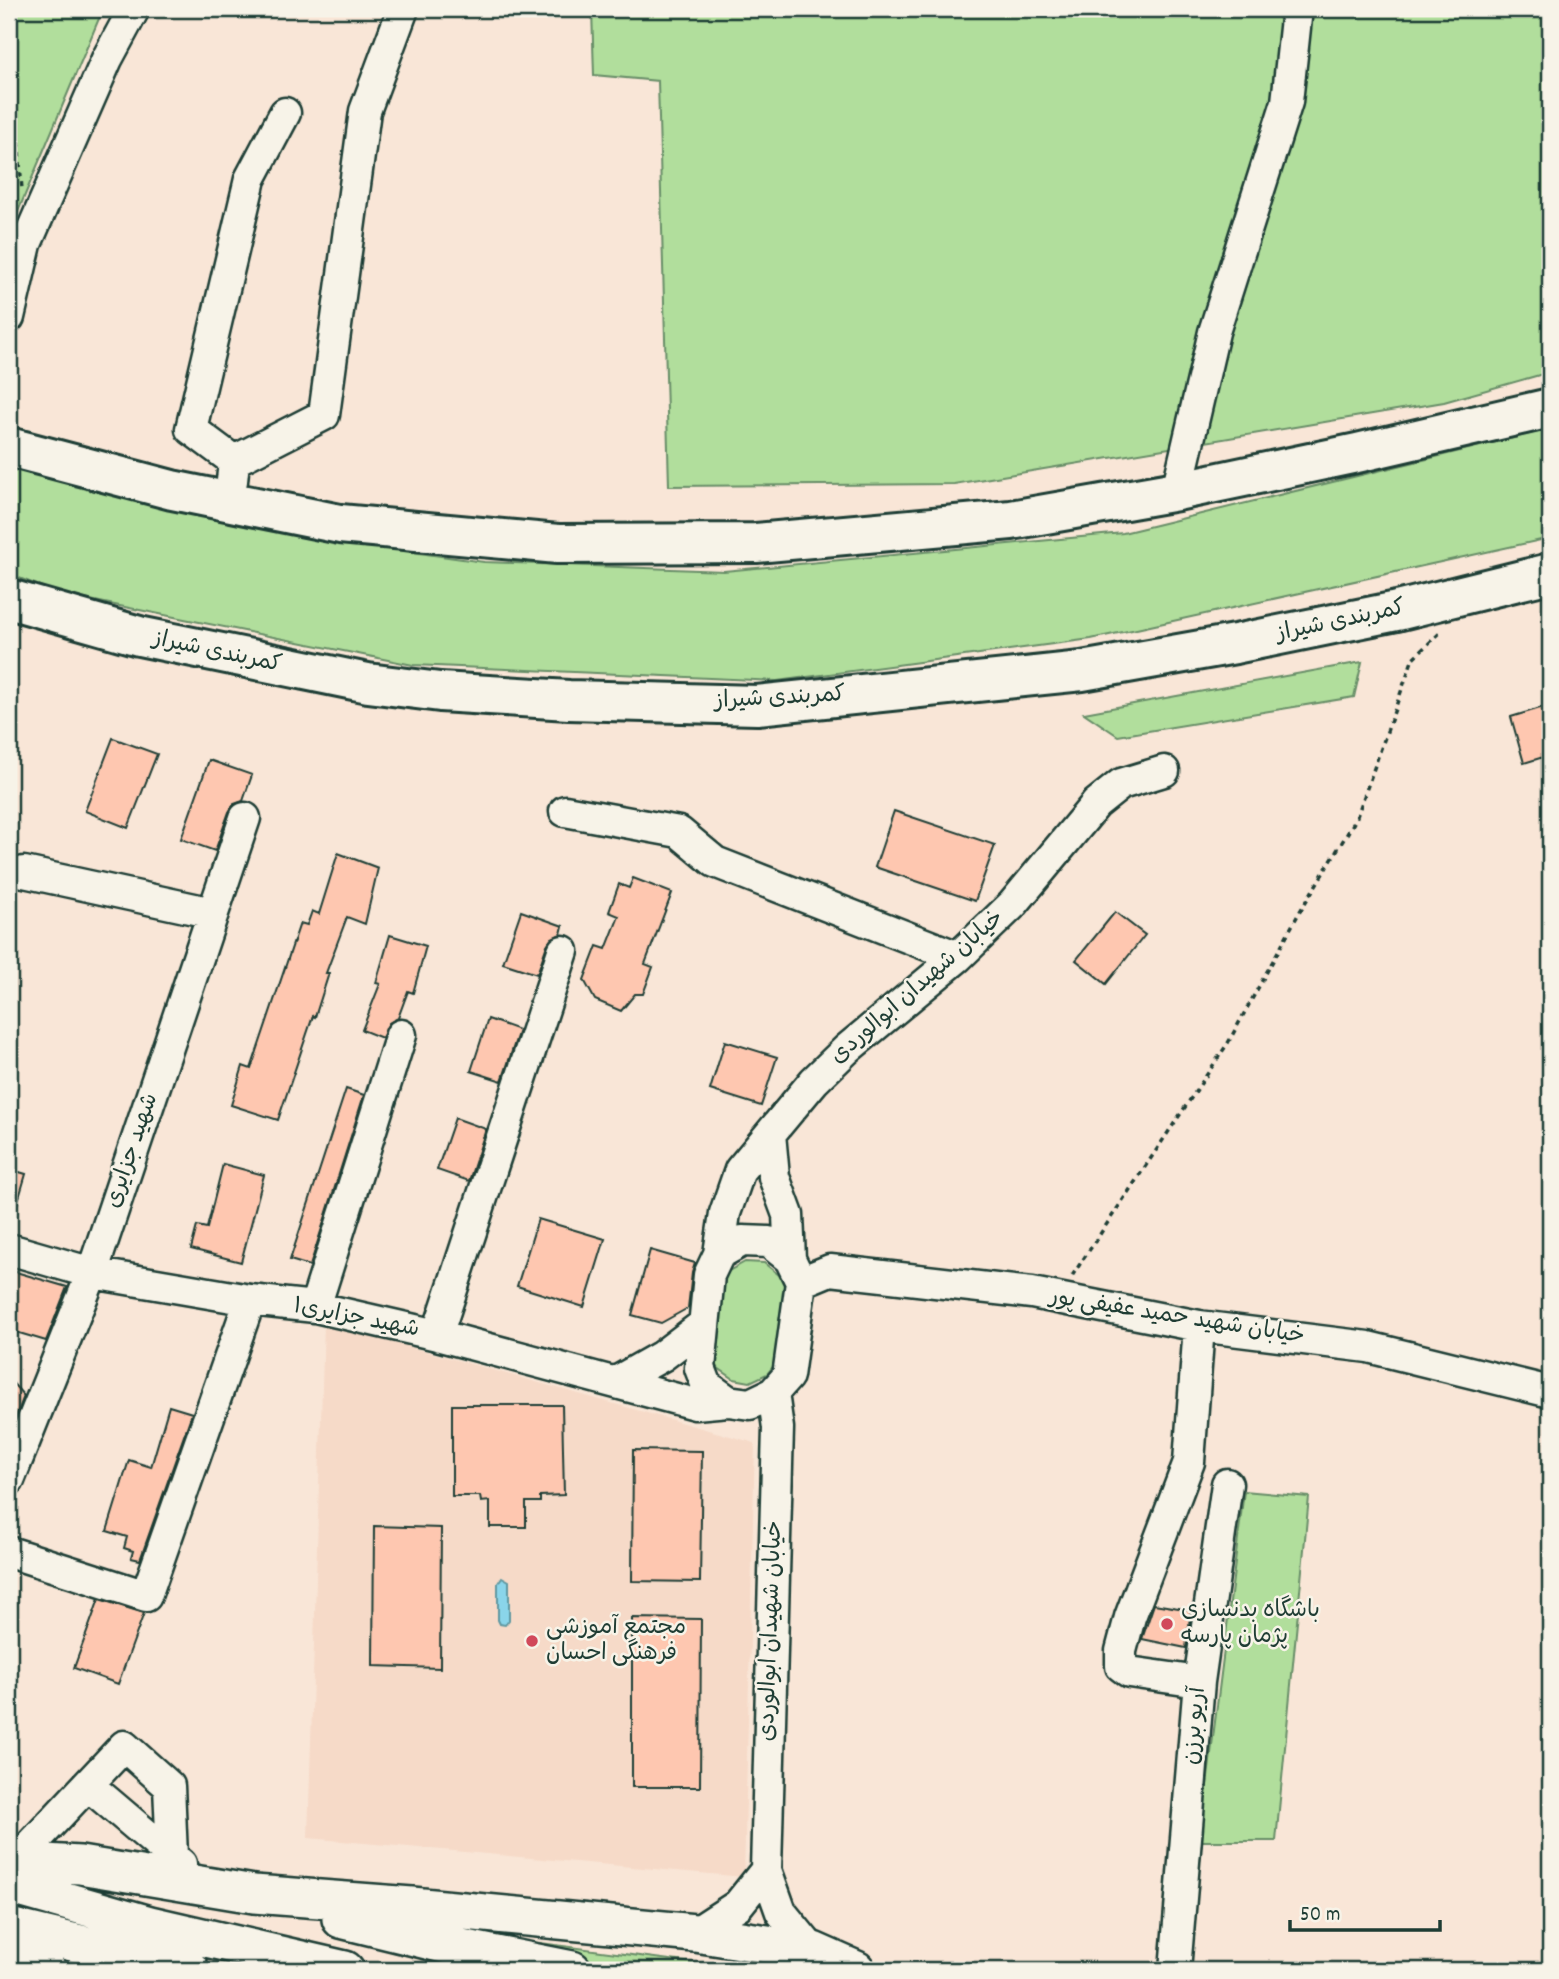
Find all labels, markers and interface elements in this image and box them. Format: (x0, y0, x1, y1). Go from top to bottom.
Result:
street label: کمربندی شیراز (1272, 592, 1409, 652)
street label: کمربندی شیراز (148, 623, 285, 683)
street label: کمربندی شیراز (712, 679, 846, 719)
street label: خیابان شهیدان ابوالوردی (824, 903, 1012, 1073)
street label: شهید جزایری (98, 1089, 168, 1213)
street label: خیابان شهید حمید عفیفی پور (1045, 1281, 1307, 1354)
street label: شهید جزایری۱ (290, 1291, 422, 1347)
street label: خیابان شهیدان ابوالوردی (752, 1520, 792, 1742)
place label: باشگاه بدنسازی پژمان پارسه (1181, 1595, 1320, 1654)
place label: مجتمع آموزشی فرهنگی احسان (546, 1612, 686, 1671)
marker: باشگاه بدنسازی پژمان پارسه (1159, 1616, 1175, 1632)
marker: مجتمع آموزشی فرهنگی احسان (524, 1633, 540, 1649)
street label: آریو برزن (1176, 1684, 1216, 1766)
scale bar (1290, 1888, 1440, 1932)
text: 50 m (1300, 1901, 1340, 1931)

